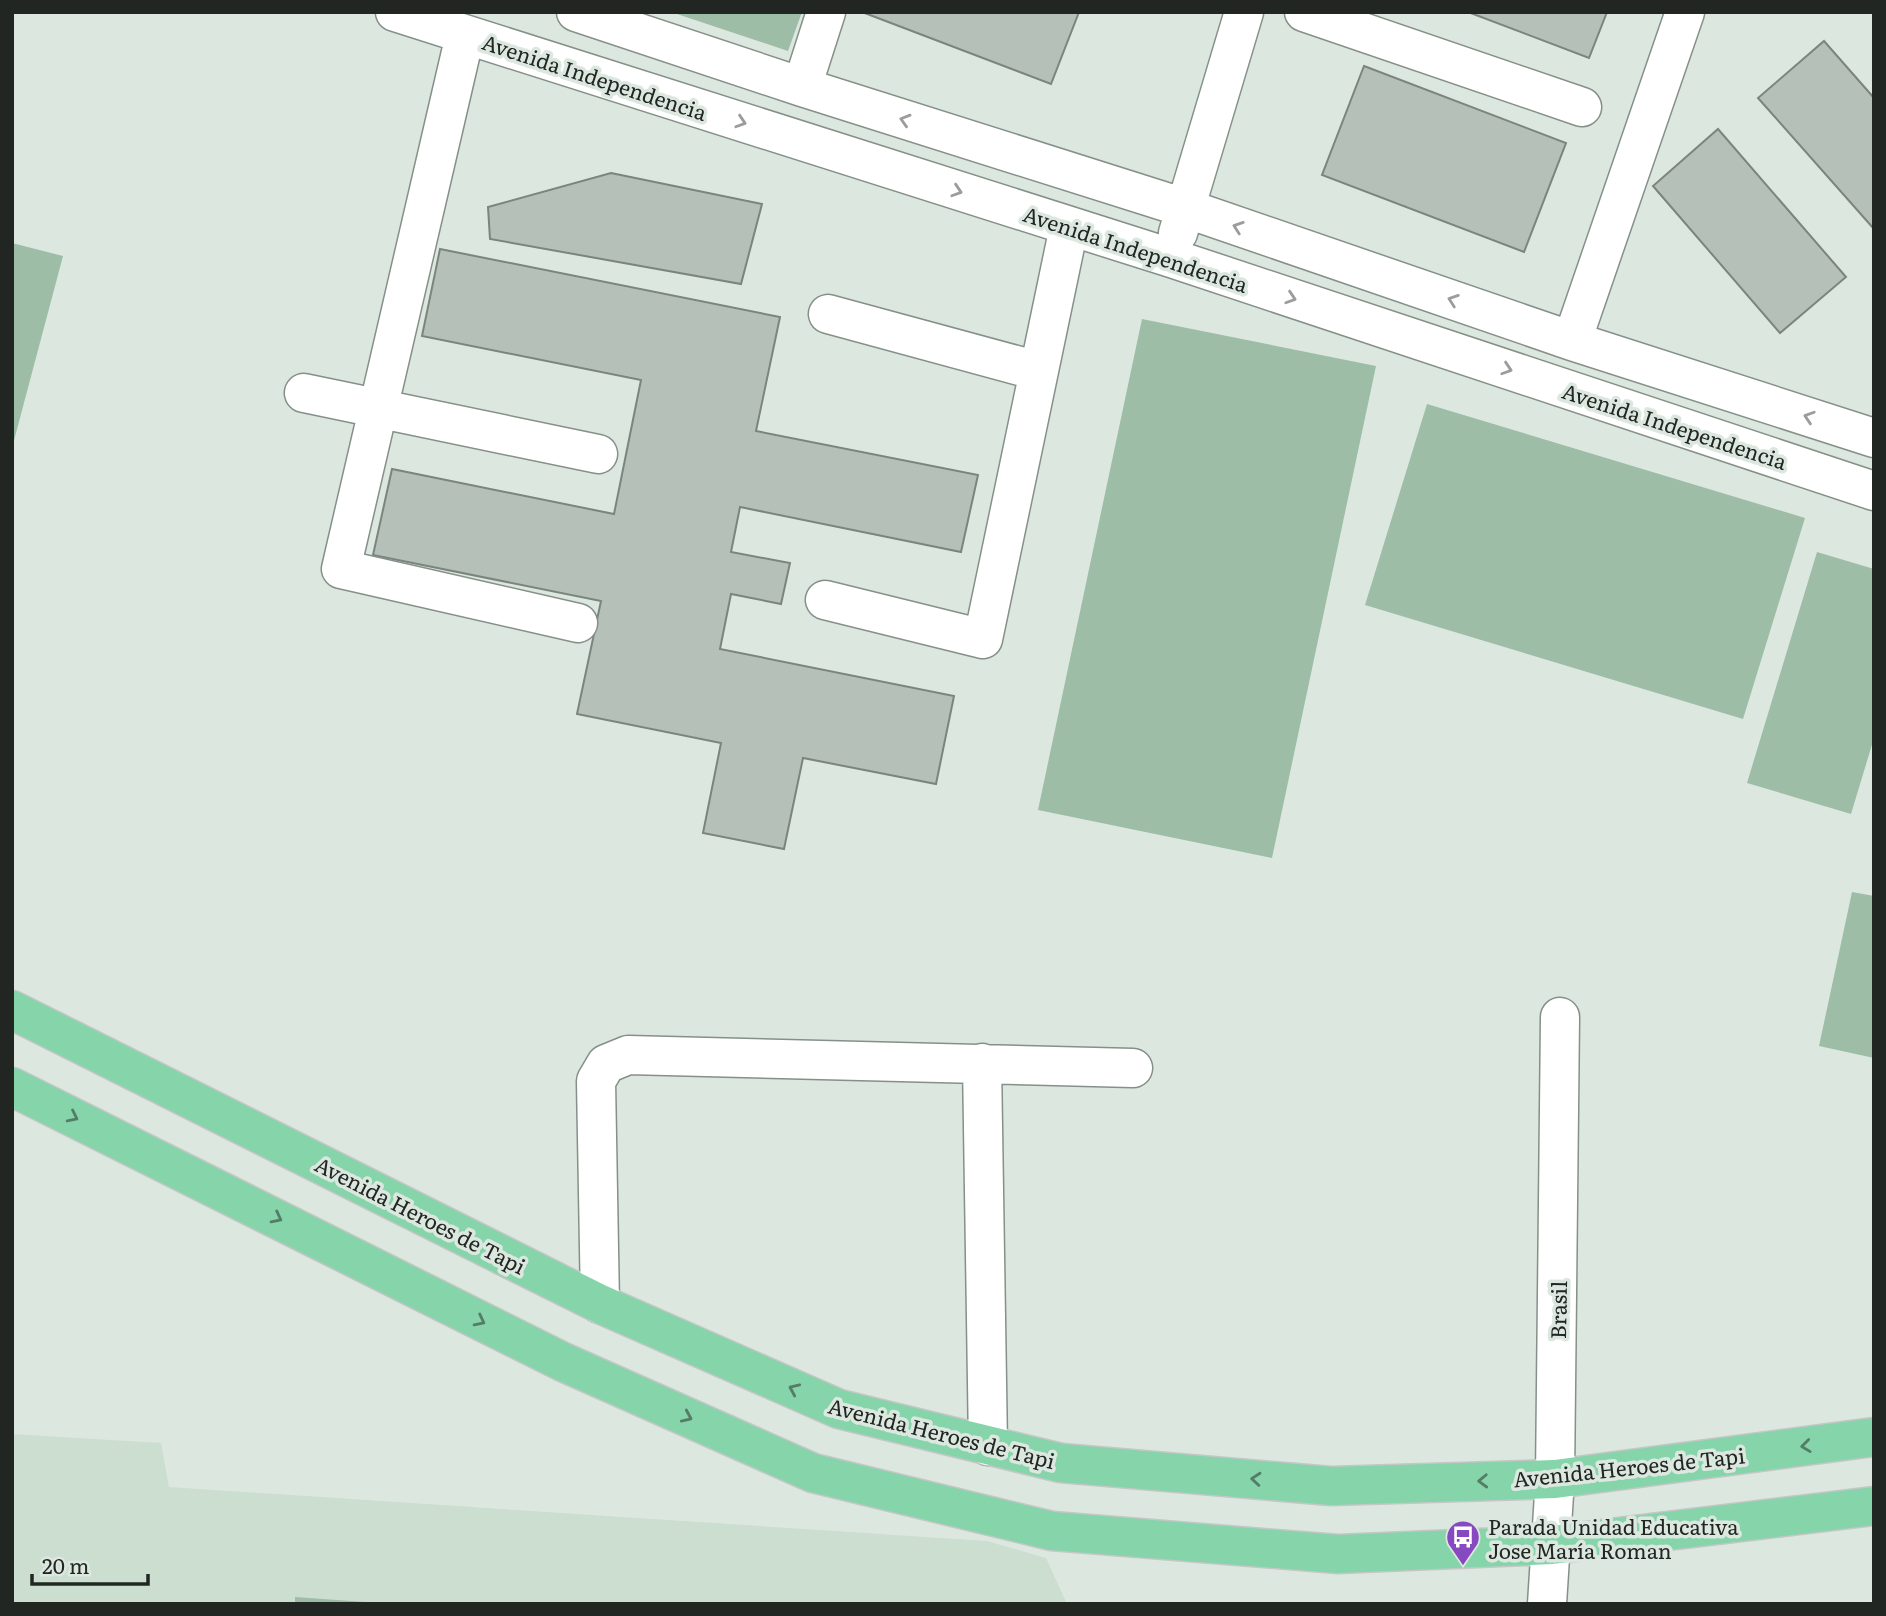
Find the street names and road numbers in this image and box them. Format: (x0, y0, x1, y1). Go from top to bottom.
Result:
street label: Avenida Independencia (479, 25, 712, 127)
street label: Avenida Independencia (1020, 197, 1253, 299)
street label: Avenida Independencia (1559, 374, 1792, 476)
street label: Avenida Heroes de Tapi (310, 1147, 532, 1281)
street label: Brasil (1541, 1281, 1573, 1339)
street label: Avenida Heroes de Tapi (825, 1389, 1059, 1475)
street label: Avenida Heroes de Tapi (1512, 1438, 1746, 1494)

